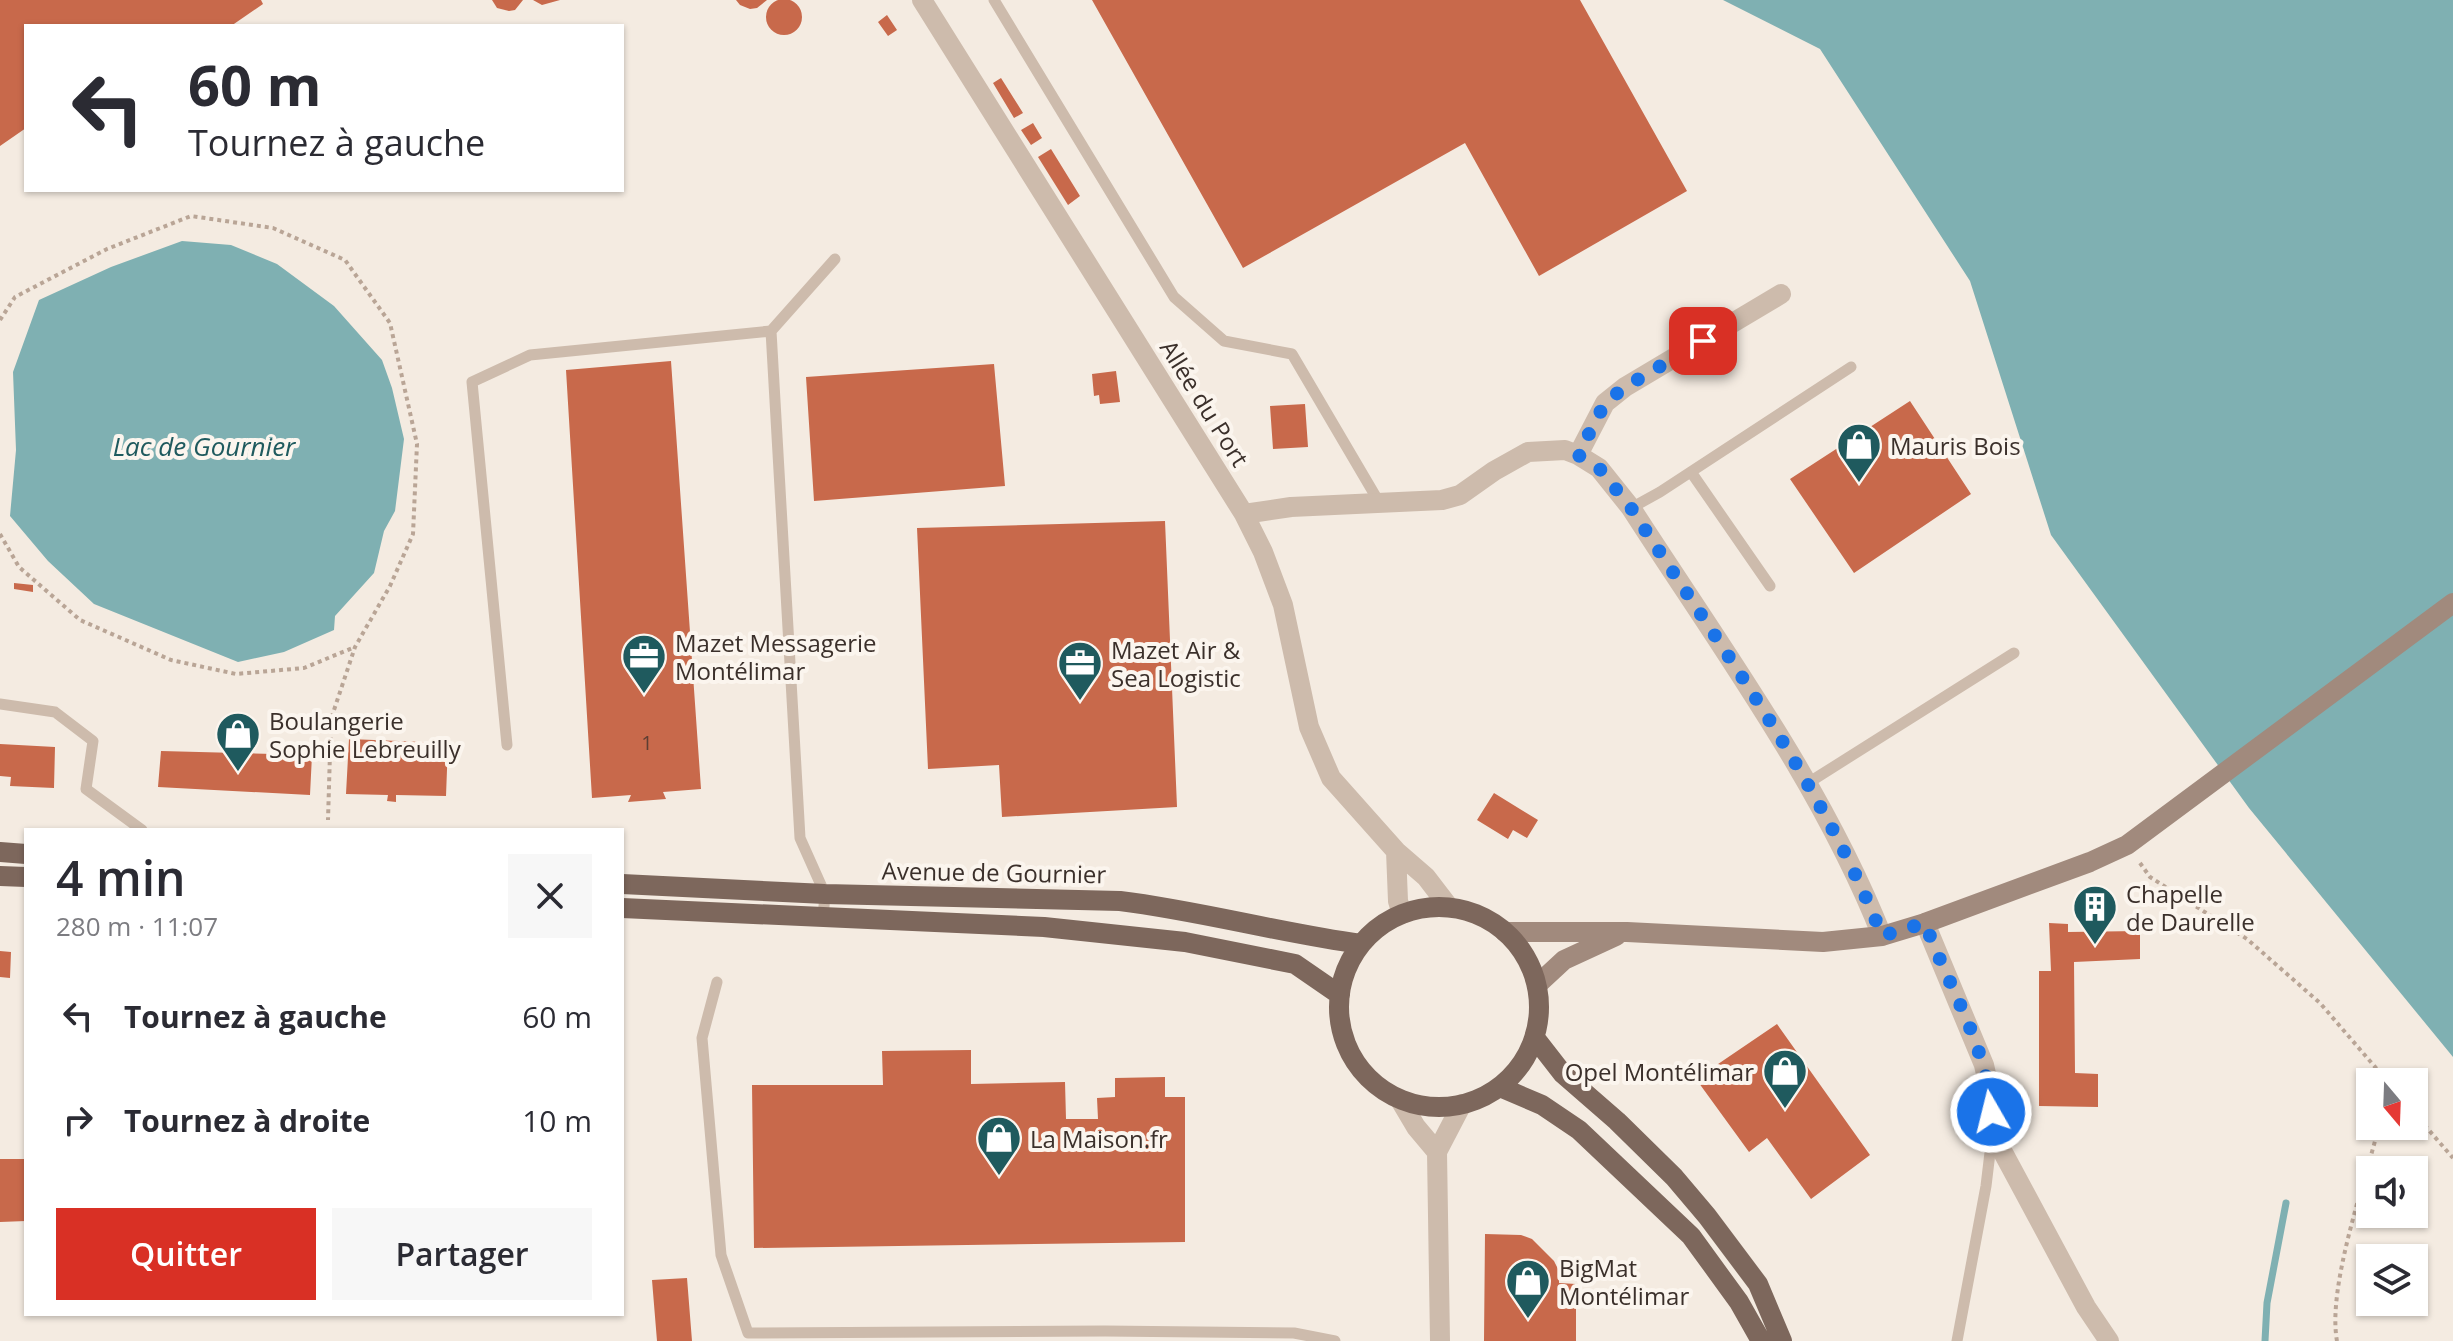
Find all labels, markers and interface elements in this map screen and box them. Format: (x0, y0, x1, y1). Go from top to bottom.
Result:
text: 60 m (188, 46, 322, 122)
icon: left (56, 56, 160, 160)
text: Tournez à gauche (188, 118, 485, 167)
pin (1669, 307, 1737, 375)
icon: arrive (1681, 319, 1725, 363)
street label: Allée du Port (1153, 333, 1257, 473)
shop icon: Mauris Bois (1835, 421, 1883, 484)
water label: Lac de Gournier (113, 428, 297, 464)
place label: Mauris Bois (1890, 429, 2021, 462)
place label: Mazet Messagerie Montélimar (675, 626, 877, 687)
office icon: Mazet Messagerie Montélimar (620, 632, 668, 695)
place label: Mazet Air & Sea Logistic (1111, 633, 1241, 694)
office icon: Mazet Air & Sea Logistic (1056, 639, 1104, 702)
place label: Boulangerie Sophie Lebreuilly (269, 704, 462, 765)
shop icon: Boulangerie Sophie Lebreuilly (214, 710, 262, 773)
house number: 1 (641, 729, 653, 756)
text: 4 min (56, 845, 186, 910)
button: close (508, 854, 592, 938)
street label: Avenue de Gournier (881, 854, 1107, 890)
place label: Chapelle de Daurelle (2126, 877, 2255, 938)
building icon: Chapelle de Daurelle (2071, 883, 2119, 946)
text: 280 m · 11:07 (56, 908, 218, 944)
icon: left (56, 994, 100, 1038)
text: Tournez à gauche (124, 996, 387, 1037)
text: 60 m (522, 996, 592, 1037)
shop icon: Opel Montélimar (1761, 1047, 1809, 1110)
place label: Opel Montélimar (1565, 1055, 1754, 1088)
north arrow (2356, 1068, 2428, 1140)
map controls (2356, 1068, 2428, 1316)
position arrow (1949, 1070, 2033, 1154)
icon: right (56, 1098, 100, 1142)
text: Tournez à droite (124, 1100, 370, 1141)
text: 10 m (522, 1100, 592, 1141)
shop icon: La Maison.fr (975, 1114, 1023, 1177)
place label: La Maison.fr (1030, 1122, 1168, 1155)
button: sound (2356, 1156, 2428, 1228)
button: Quitter (56, 1208, 316, 1300)
button: Partager (332, 1208, 592, 1300)
button: layers (2356, 1244, 2428, 1316)
place label: BigMat Montélimar (1559, 1251, 1689, 1312)
shop icon: BigMat Montélimar (1504, 1257, 1552, 1320)

